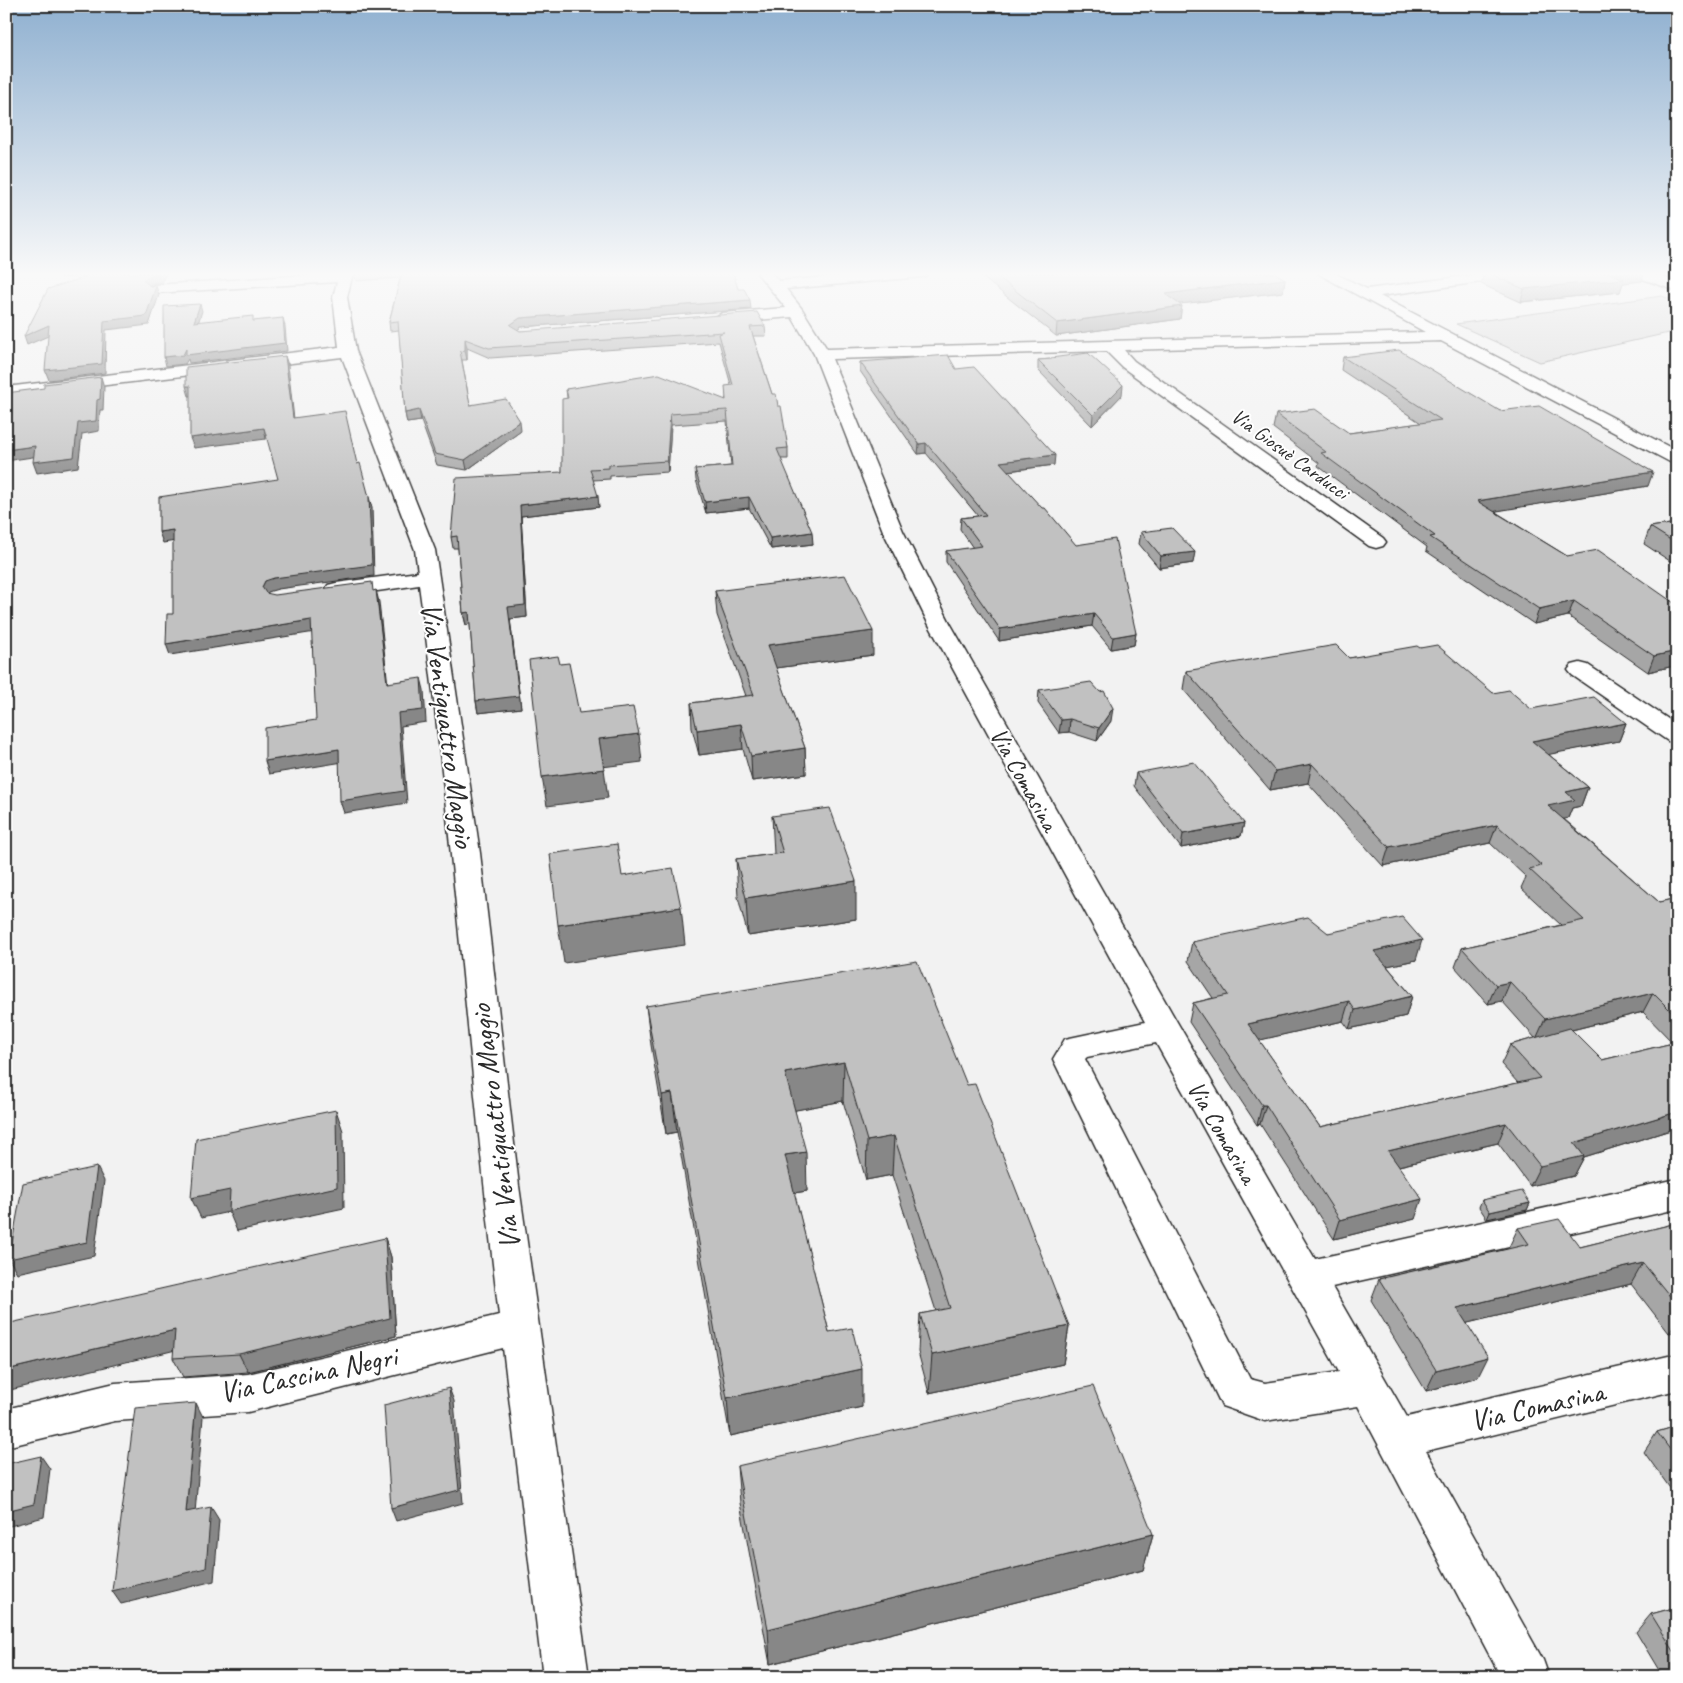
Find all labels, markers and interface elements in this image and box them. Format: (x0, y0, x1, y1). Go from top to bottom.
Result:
street label: Via Giosuè Carducci (1226, 403, 1356, 507)
street label: Via Ventiquattro Maggio (412, 600, 484, 851)
street label: Via Comasina (983, 722, 1067, 839)
street label: Via Ventiquattro Maggio (461, 1001, 529, 1252)
street label: Via Comasina (1180, 1075, 1266, 1192)
street label: Via Cascina Negri (216, 1336, 403, 1411)
street label: Via Comasina (1466, 1372, 1610, 1440)

